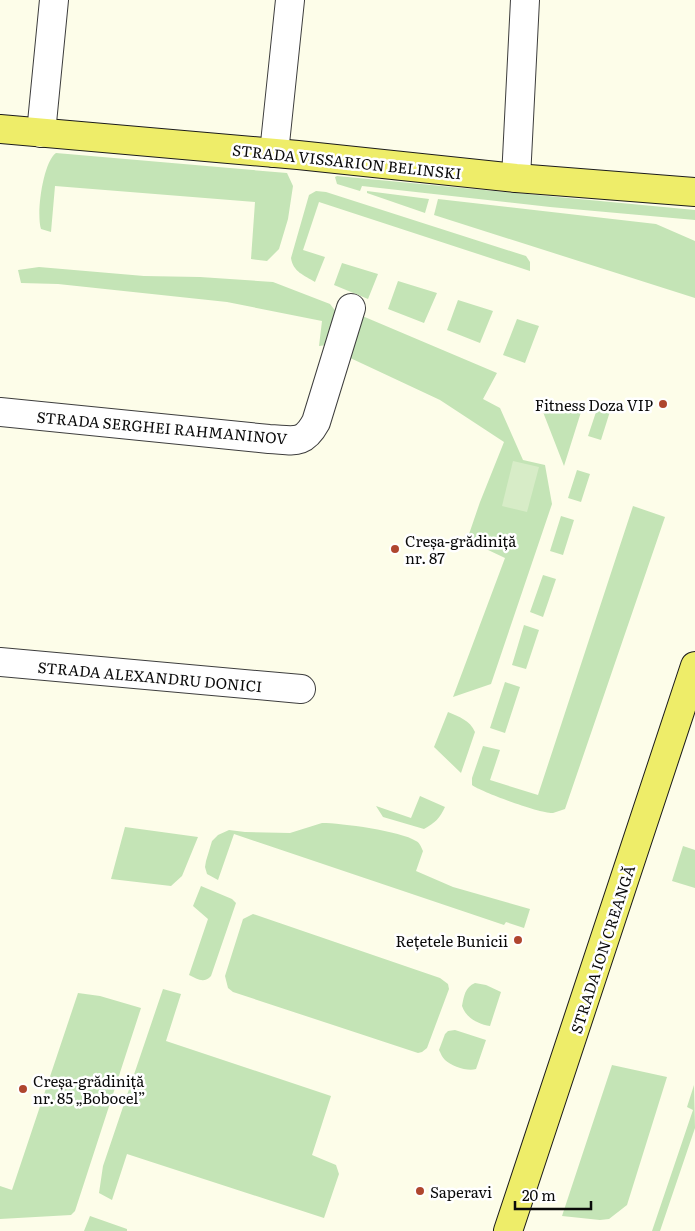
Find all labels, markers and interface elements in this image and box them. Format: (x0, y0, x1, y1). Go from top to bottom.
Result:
street label: STRADA VISSARION BELINSKI (231, 138, 463, 184)
place label: Fitness Doza VIP (535, 393, 653, 416)
marker: Fitness Doza VIP (657, 398, 669, 410)
street label: STRADA SERGHEI RAHMANINOV (36, 405, 288, 449)
place label: Creșa-grădiniță nr. 87 (405, 529, 517, 569)
marker: Creșa-grădiniță nr. 87 (389, 543, 401, 555)
street label: STRADA ALEXANDRU DONICI (37, 655, 263, 697)
street label: STRADA ION CREANGĂ (564, 862, 640, 1036)
place label: Rețetele Bunicii (395, 929, 508, 952)
marker: Rețetele Bunicii (512, 934, 524, 946)
place label: Creșa-grădiniță nr. 85 „Bobocel” (33, 1069, 146, 1109)
marker: Creșa-grădiniță nr. 85 „Bobocel” (17, 1083, 29, 1095)
scale bar (515, 1178, 591, 1210)
place label: Saperavi (430, 1180, 492, 1203)
text: 20 m (522, 1183, 556, 1206)
marker: Saperavi (414, 1185, 426, 1197)

